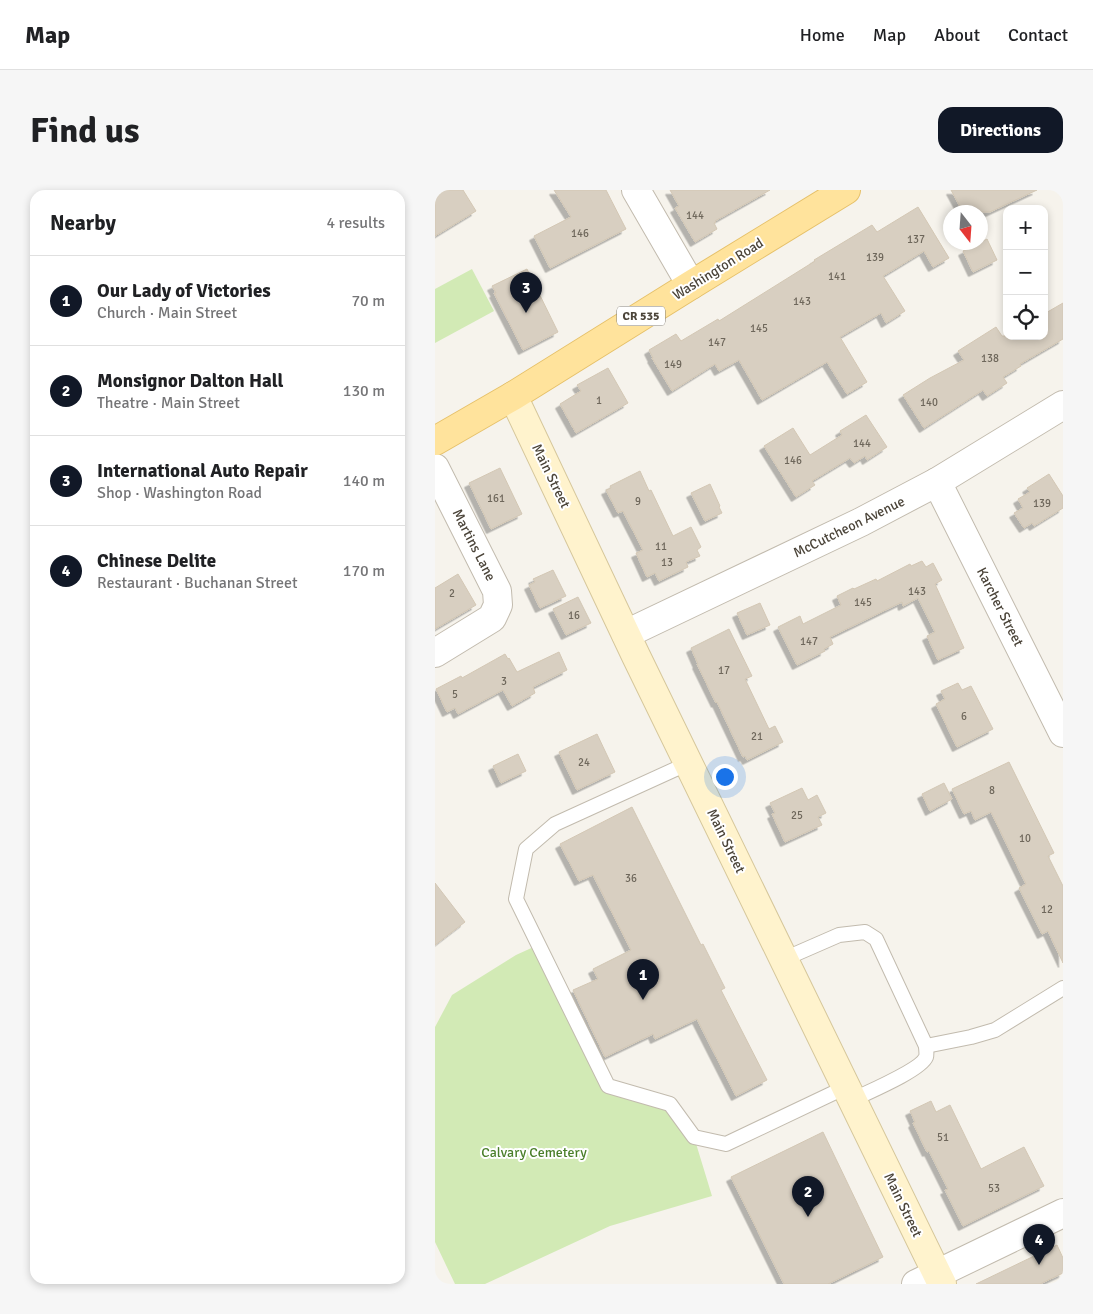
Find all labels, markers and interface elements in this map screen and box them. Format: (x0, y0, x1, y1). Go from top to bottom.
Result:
text: Map (25, 20, 70, 50)
text: Home (800, 24, 845, 46)
text: Map (873, 24, 906, 46)
text: About (934, 24, 980, 46)
text: Contact (1008, 24, 1068, 46)
button: Directions (938, 107, 1063, 153)
text: Find us (30, 109, 140, 152)
north arrow (943, 205, 988, 250)
map controls (1003, 205, 1048, 340)
button: + (1003, 205, 1048, 250)
house number: 144 (686, 209, 704, 222)
text: Nearby (50, 210, 116, 236)
text: 4 results (326, 213, 385, 233)
house number: 146 (571, 227, 589, 240)
house number: 137 (907, 233, 925, 246)
street label: Washington Road (669, 234, 767, 304)
button: − (1003, 250, 1048, 295)
house number: 139 (866, 251, 884, 264)
house number: 141 (828, 270, 846, 283)
pin: 3 (510, 272, 542, 313)
text: Our Lady of Victories (97, 279, 271, 303)
text: 1 (62, 291, 70, 311)
text: 70 m (351, 291, 385, 311)
house number: 143 (793, 295, 811, 308)
button: locate (1003, 295, 1048, 340)
text: Church · Main Street (97, 303, 237, 323)
road number: CR 535 (617, 306, 665, 326)
house number: 145 (750, 322, 768, 335)
house number: 147 (708, 336, 726, 349)
house number: 138 (981, 352, 999, 365)
house number: 149 (664, 358, 682, 371)
text: Monsignor Dalton Hall (97, 369, 283, 393)
text: 2 (62, 381, 70, 401)
text: 130 m (343, 381, 385, 401)
text: Theatre · Main Street (97, 393, 240, 413)
house number: 1 (596, 394, 602, 407)
house number: 140 (920, 396, 938, 409)
house number: 144 (853, 437, 871, 450)
street label: Main Street (528, 441, 574, 511)
house number: 146 (784, 454, 802, 467)
text: International Auto Repair (97, 459, 308, 483)
text: 3 (62, 471, 70, 491)
text: 140 m (343, 471, 385, 491)
text: Shop · Washington Road (97, 483, 262, 503)
house number: 161 (487, 492, 505, 505)
street label: McCutcheon Avenue (791, 493, 907, 561)
house number: 9 (635, 495, 641, 508)
house number: 139 (1033, 497, 1051, 510)
street label: Martins Lane (449, 506, 499, 584)
house number: 11 (655, 540, 667, 553)
text: Chinese Delite (97, 549, 216, 573)
house number: 13 (661, 556, 673, 569)
text: 4 (62, 561, 70, 581)
text: 170 m (343, 561, 385, 581)
street label: Karcher Street (973, 565, 1027, 649)
text: Restaurant · Buchanan Street (97, 573, 298, 593)
house number: 143 (908, 585, 926, 598)
house number: 2 (449, 587, 455, 600)
house number: 145 (854, 596, 872, 609)
house number: 16 (568, 609, 580, 622)
house number: 147 (800, 635, 818, 648)
house number: 17 (718, 664, 730, 677)
house number: 3 (501, 675, 507, 688)
house number: 5 (452, 688, 458, 701)
house number: 6 (961, 710, 967, 723)
house number: 21 (751, 730, 763, 743)
house number: 24 (578, 756, 590, 769)
your location (712, 764, 738, 790)
house number: 8 (989, 784, 995, 797)
street label: Main Street (703, 806, 749, 876)
house number: 25 (791, 809, 803, 822)
house number: 10 (1019, 832, 1031, 845)
house number: 36 (625, 872, 637, 885)
house number: 12 (1041, 903, 1053, 916)
pin: 1 (627, 959, 659, 1000)
house number: 51 (937, 1131, 949, 1144)
park label: Calvary Cemetery (481, 1144, 587, 1161)
street label: Main Street (880, 1170, 926, 1240)
pin: 2 (792, 1176, 824, 1217)
house number: 53 (988, 1182, 1000, 1195)
pin: 4 (1023, 1224, 1055, 1265)

